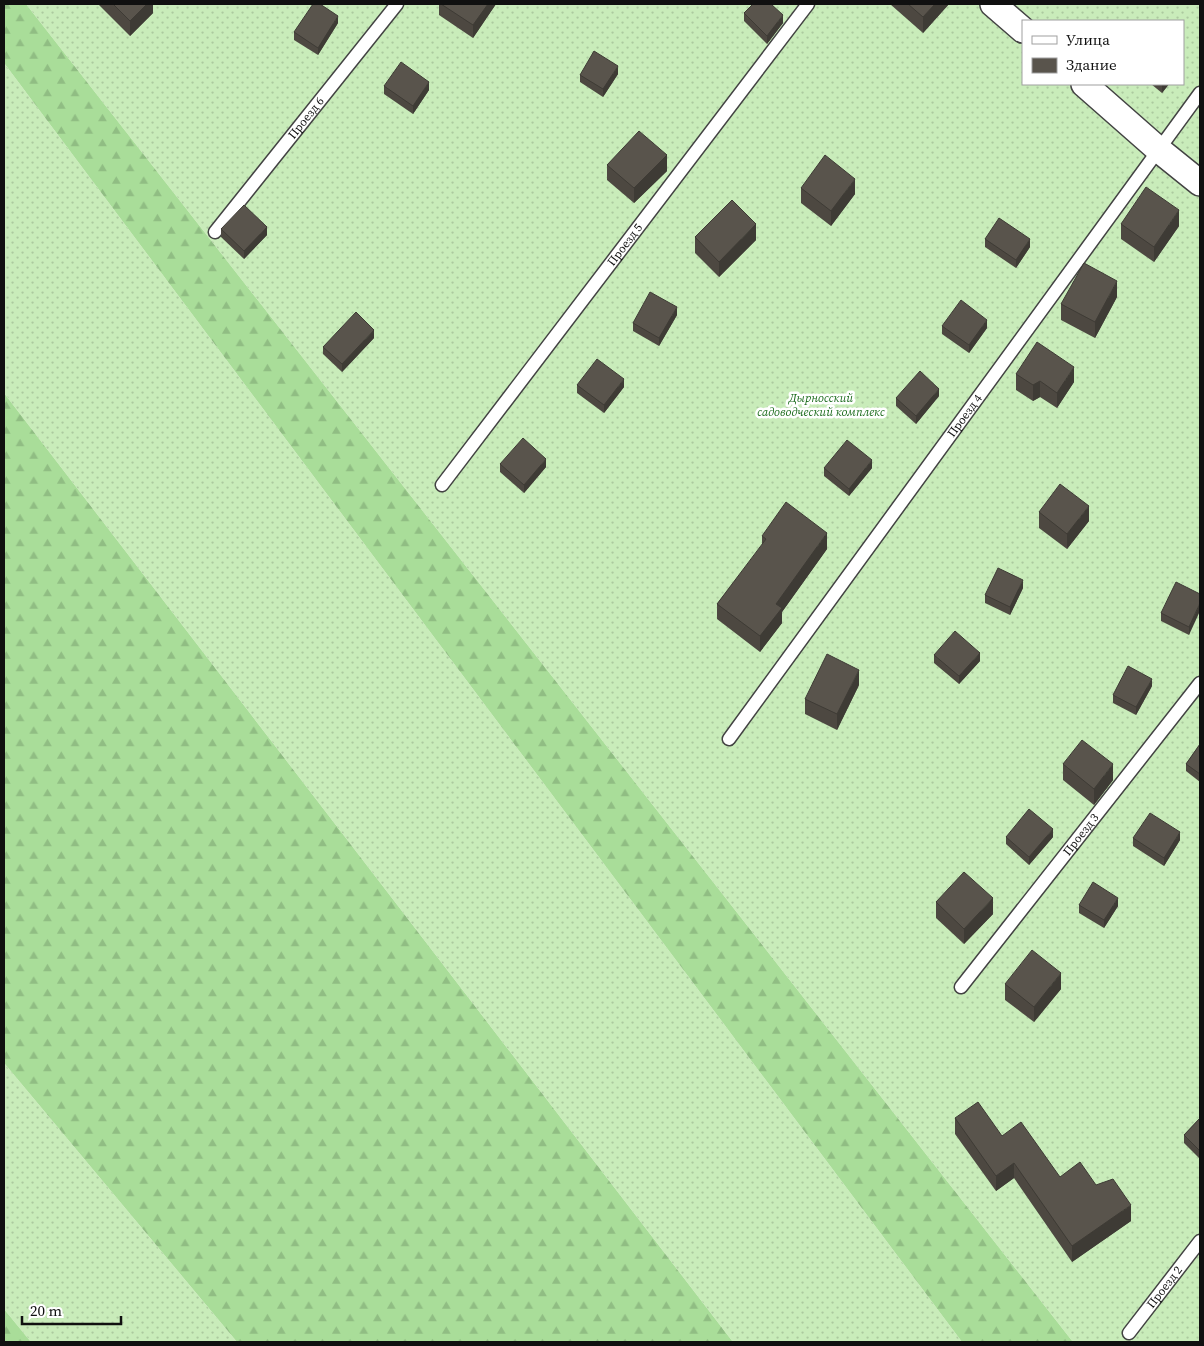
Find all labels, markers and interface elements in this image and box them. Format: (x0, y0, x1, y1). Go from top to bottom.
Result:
legend (1022, 20, 1184, 85)
text: Улица (1066, 29, 1110, 50)
text: Здание (1066, 54, 1117, 75)
street label: Проезд 6 (284, 94, 328, 142)
street label: Проезд 5 (604, 220, 646, 269)
park label: Дырносский садоводческий комплекс (757, 390, 885, 420)
street label: Проезд 4 (944, 391, 986, 440)
street label: Проезд 3 (1059, 810, 1102, 859)
street label: Проезд 2 (1143, 1263, 1186, 1312)
scale bar (22, 1294, 121, 1326)
text: 20 m (30, 1300, 62, 1321)

